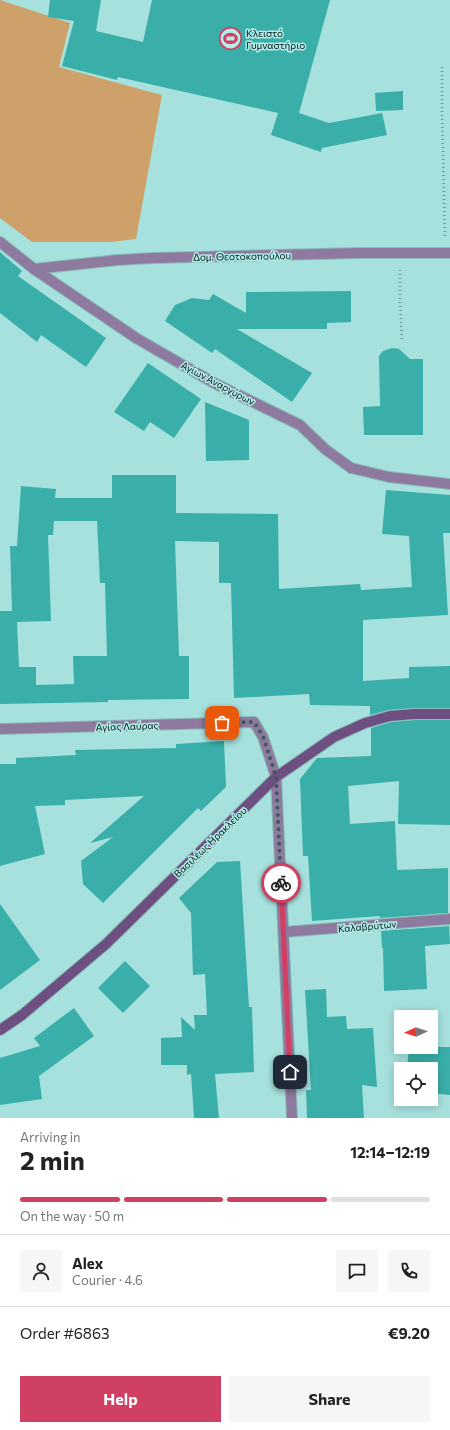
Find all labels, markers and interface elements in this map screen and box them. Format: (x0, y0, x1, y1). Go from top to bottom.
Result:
sports icon: Κλειστό Γυμναστήριο (218, 26, 244, 52)
place label: Κλειστό Γυμναστήριο (246, 27, 305, 51)
street label: Δομ. Θεοτοκοπούλου (193, 249, 292, 263)
street label: Αγίων Αναργύρων (179, 359, 257, 407)
pin (205, 706, 239, 740)
icon: bag (211, 712, 233, 734)
street label: Αγίας Λαύρας (95, 719, 159, 733)
street label: Βασιλέως Ηρακλείου (171, 804, 249, 880)
courier (261, 863, 301, 903)
icon: bike (270, 872, 292, 894)
street label: Καλαβρύτων (337, 917, 397, 935)
north arrow (394, 1010, 438, 1054)
map controls (394, 1010, 438, 1106)
pin (273, 1055, 307, 1089)
icon: home (279, 1061, 301, 1083)
button: locate (394, 1062, 438, 1106)
text: Arriving in (20, 1129, 80, 1145)
text: 12:14–12:19 (350, 1143, 430, 1161)
text: 2 min (20, 1144, 85, 1175)
text: On the way · 50 m (20, 1208, 124, 1224)
button: person (20, 1250, 62, 1292)
button: chat (336, 1250, 378, 1292)
button: phone (388, 1250, 430, 1292)
text: Alex (72, 1254, 103, 1272)
text: Courier · 4.6 (72, 1272, 143, 1288)
text: Order #6863 (20, 1324, 110, 1342)
text: €9.20 (388, 1324, 430, 1342)
button: Help (20, 1376, 221, 1422)
button: Share (229, 1376, 430, 1422)

